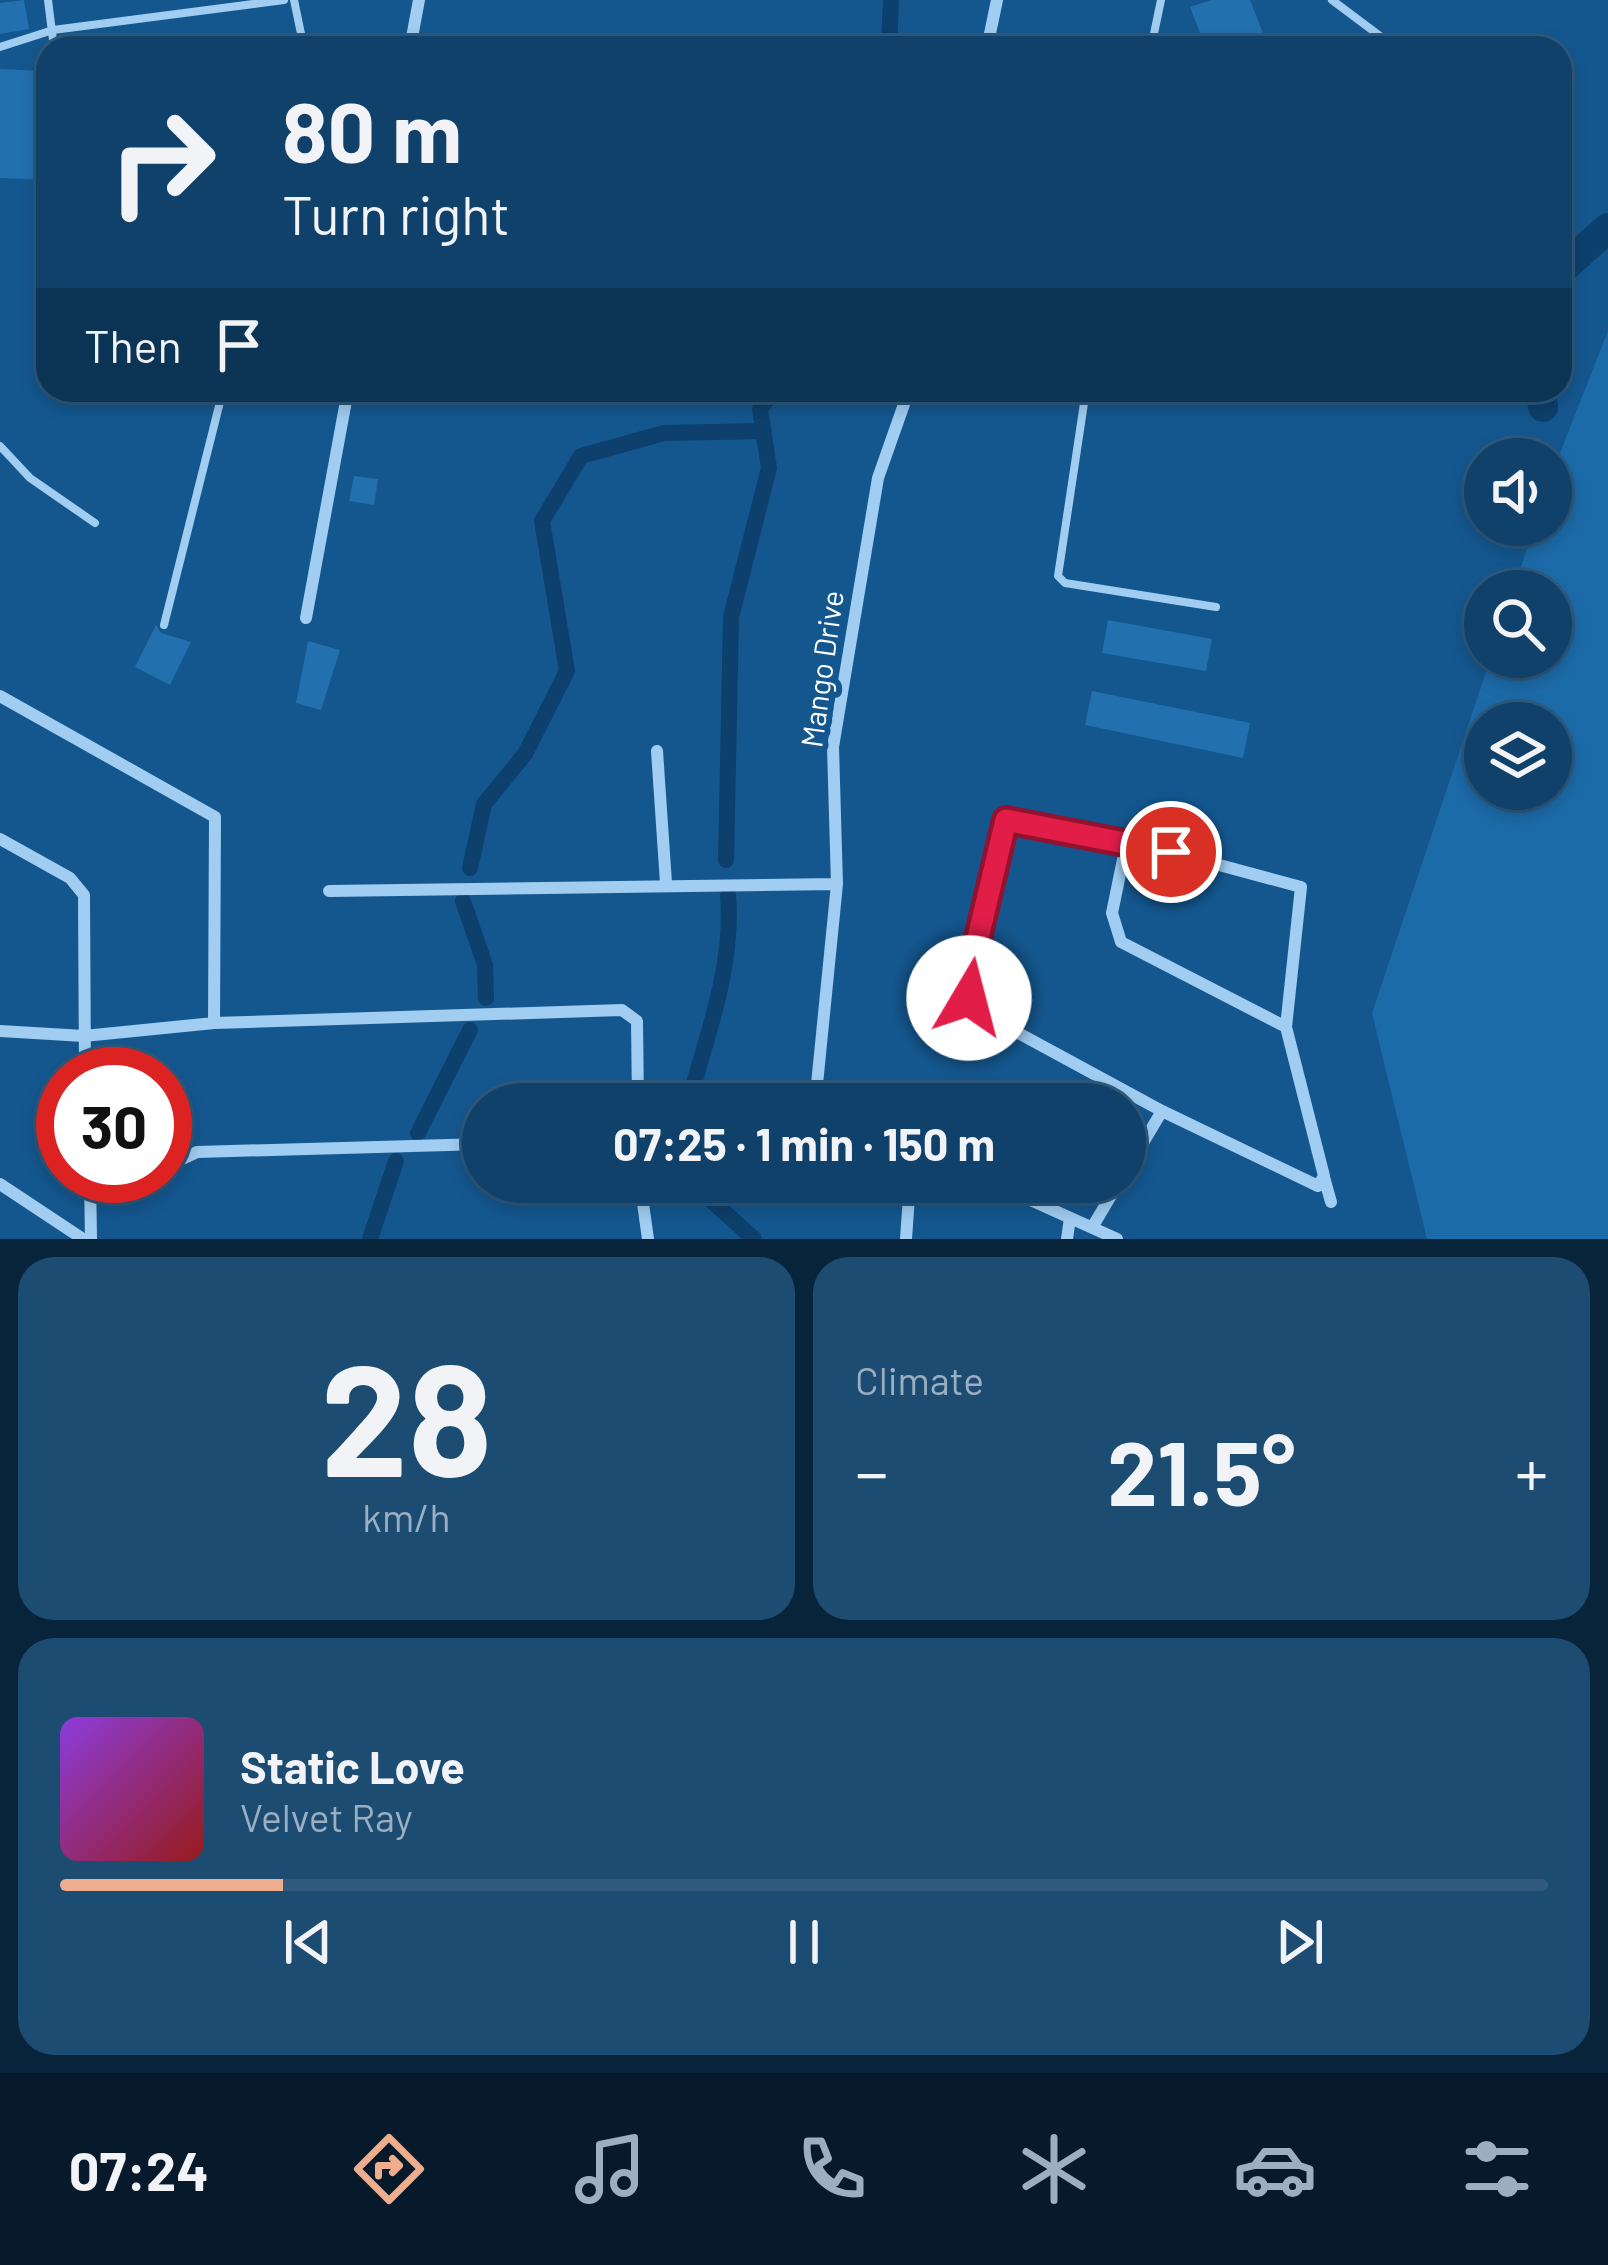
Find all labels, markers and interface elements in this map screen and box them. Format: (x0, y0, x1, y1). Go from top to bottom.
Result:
text: 80 m (282, 79, 462, 180)
icon: right (84, 84, 240, 240)
text: Turn right (282, 181, 510, 246)
icon: arrive (206, 312, 272, 378)
text: Then (84, 318, 182, 372)
map controls (1464, 438, 1572, 810)
button: sound (1464, 438, 1572, 546)
button: search (1464, 570, 1572, 678)
street label: Mango Drive (792, 588, 850, 750)
button: layers (1464, 702, 1572, 810)
pin (1120, 801, 1222, 903)
icon: arrive (1138, 819, 1204, 885)
position arrow (906, 935, 1032, 1061)
speed limit sign: 30 (36, 1047, 192, 1203)
text: 07:25 · 1 min · 150 m (613, 1116, 995, 1170)
text: 28 (321, 1321, 492, 1508)
text: Climate (855, 1356, 984, 1403)
text: 21.5° (1107, 1416, 1296, 1524)
text: − (855, 1431, 888, 1510)
text: + (1515, 1431, 1548, 1510)
text: km/h (362, 1493, 451, 1540)
text: Static Love (240, 1739, 465, 1793)
text: Velvet Ray (240, 1793, 413, 1840)
icon: previous (275, 1909, 341, 1975)
icon: pause (771, 1909, 837, 1975)
icon: next (1267, 1909, 1333, 1975)
icon: directions (347, 2127, 431, 2211)
icon: music (568, 2127, 652, 2211)
icon: phone (790, 2127, 874, 2211)
icon: climate (1012, 2127, 1096, 2211)
icon: car (1233, 2127, 1317, 2211)
icon: filters (1455, 2127, 1539, 2211)
text: 07:24 (69, 2137, 209, 2202)

